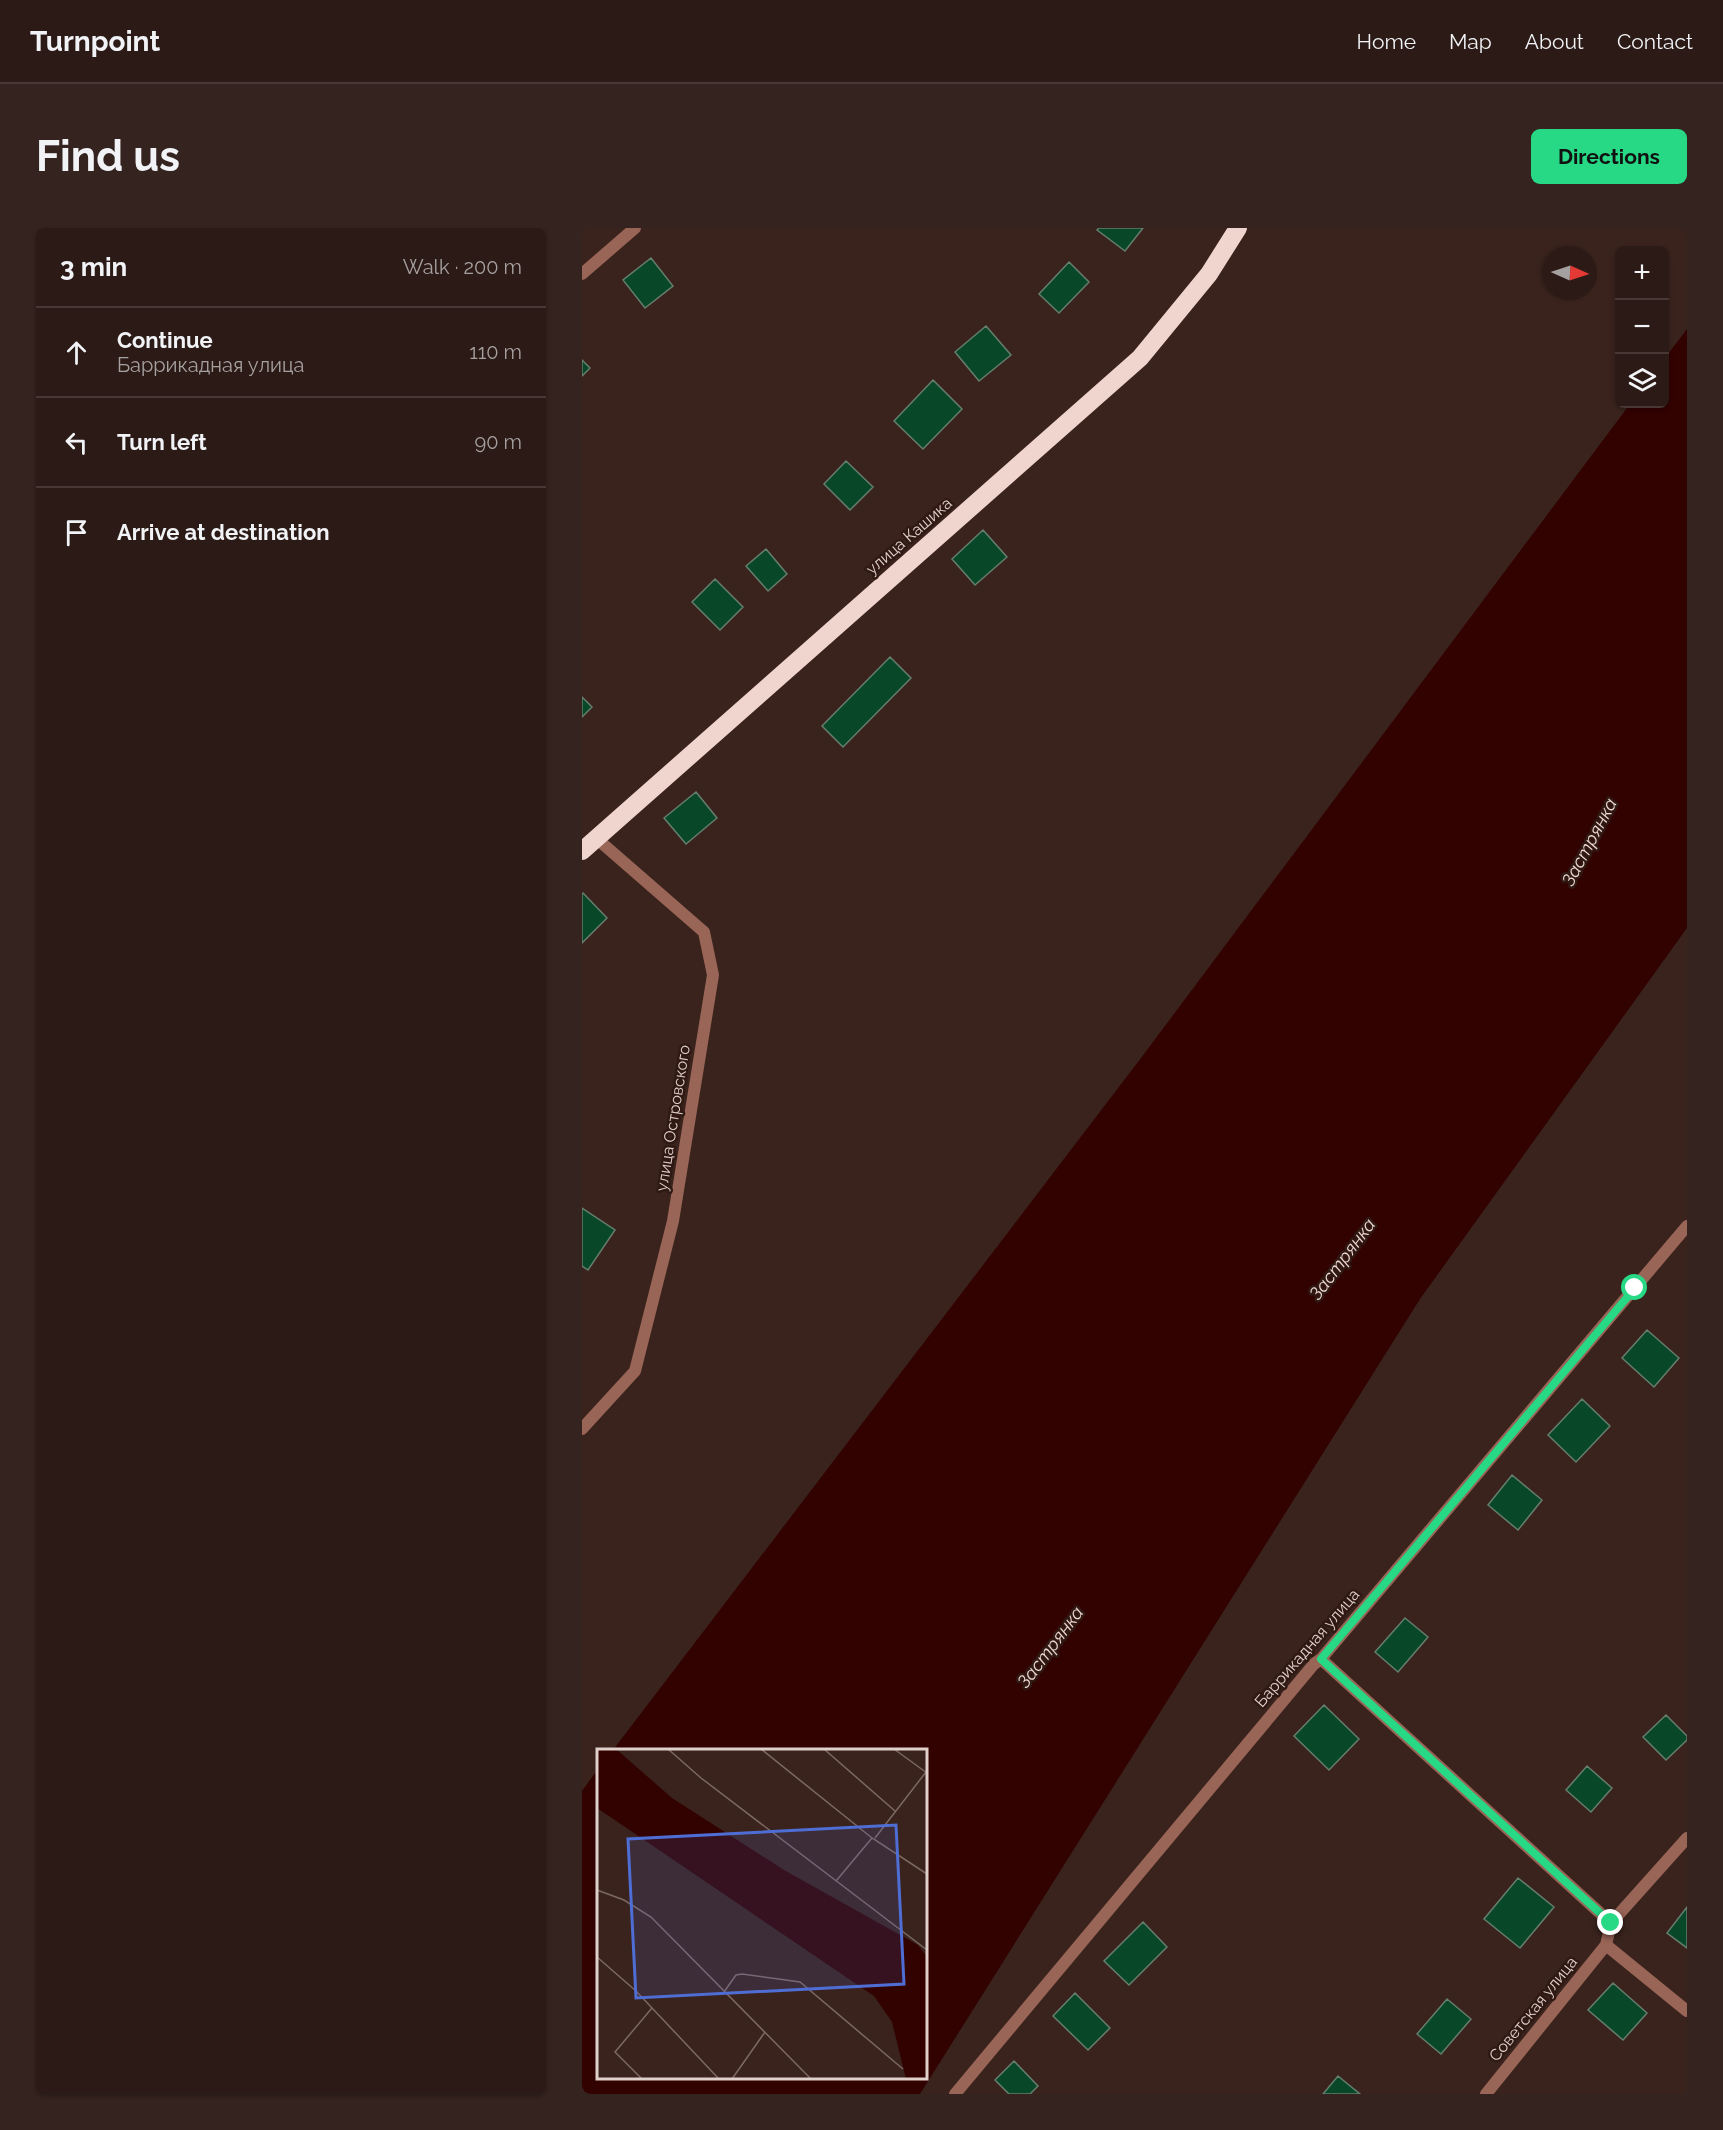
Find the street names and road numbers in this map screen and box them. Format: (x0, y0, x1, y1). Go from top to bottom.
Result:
street label: улица Кашика (862, 494, 956, 578)
street label: улица Островского (652, 1043, 694, 1193)
street label: Баррикадная улица (1251, 1585, 1363, 1711)
street label: Советская улица (1485, 1953, 1581, 2065)

